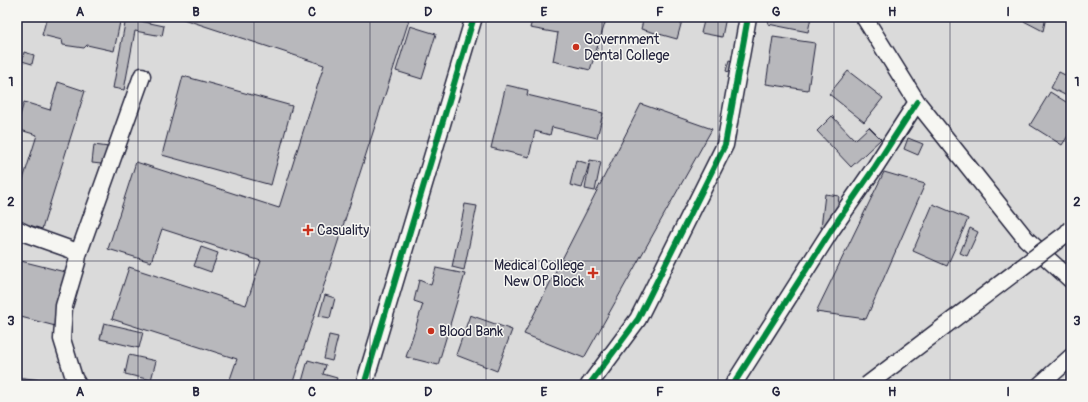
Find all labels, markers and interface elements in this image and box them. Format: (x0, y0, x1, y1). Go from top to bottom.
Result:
text: A (76, 4, 85, 20)
text: B (192, 4, 200, 20)
text: C (308, 4, 316, 20)
text: D (424, 4, 432, 20)
text: E (541, 4, 548, 20)
text: F (656, 4, 664, 20)
text: G (772, 4, 781, 20)
text: H (888, 4, 896, 20)
text: I (1006, 4, 1010, 20)
place label: Government Dental College (584, 31, 669, 64)
marker: Government Dental College (571, 42, 581, 52)
text: 1 (8, 74, 14, 90)
text: 1 (1074, 74, 1080, 90)
text: 2 (7, 194, 15, 210)
text: 2 (1073, 194, 1081, 210)
place label: Casuality (317, 222, 369, 239)
marker: Casuality (302, 224, 314, 236)
place label: Medical College New OP Block (494, 257, 584, 290)
marker: Medical College New OP Block (587, 267, 599, 279)
text: 3 (7, 313, 15, 329)
text: 3 (1073, 313, 1081, 329)
place label: Blood Bank (439, 323, 503, 340)
marker: Blood Bank (426, 326, 436, 336)
text: A (76, 384, 85, 400)
text: B (192, 384, 200, 400)
text: C (308, 384, 316, 400)
text: D (424, 384, 432, 400)
text: E (541, 384, 548, 400)
text: F (656, 384, 664, 400)
text: G (772, 384, 781, 400)
text: H (888, 384, 896, 400)
text: I (1006, 384, 1010, 400)

